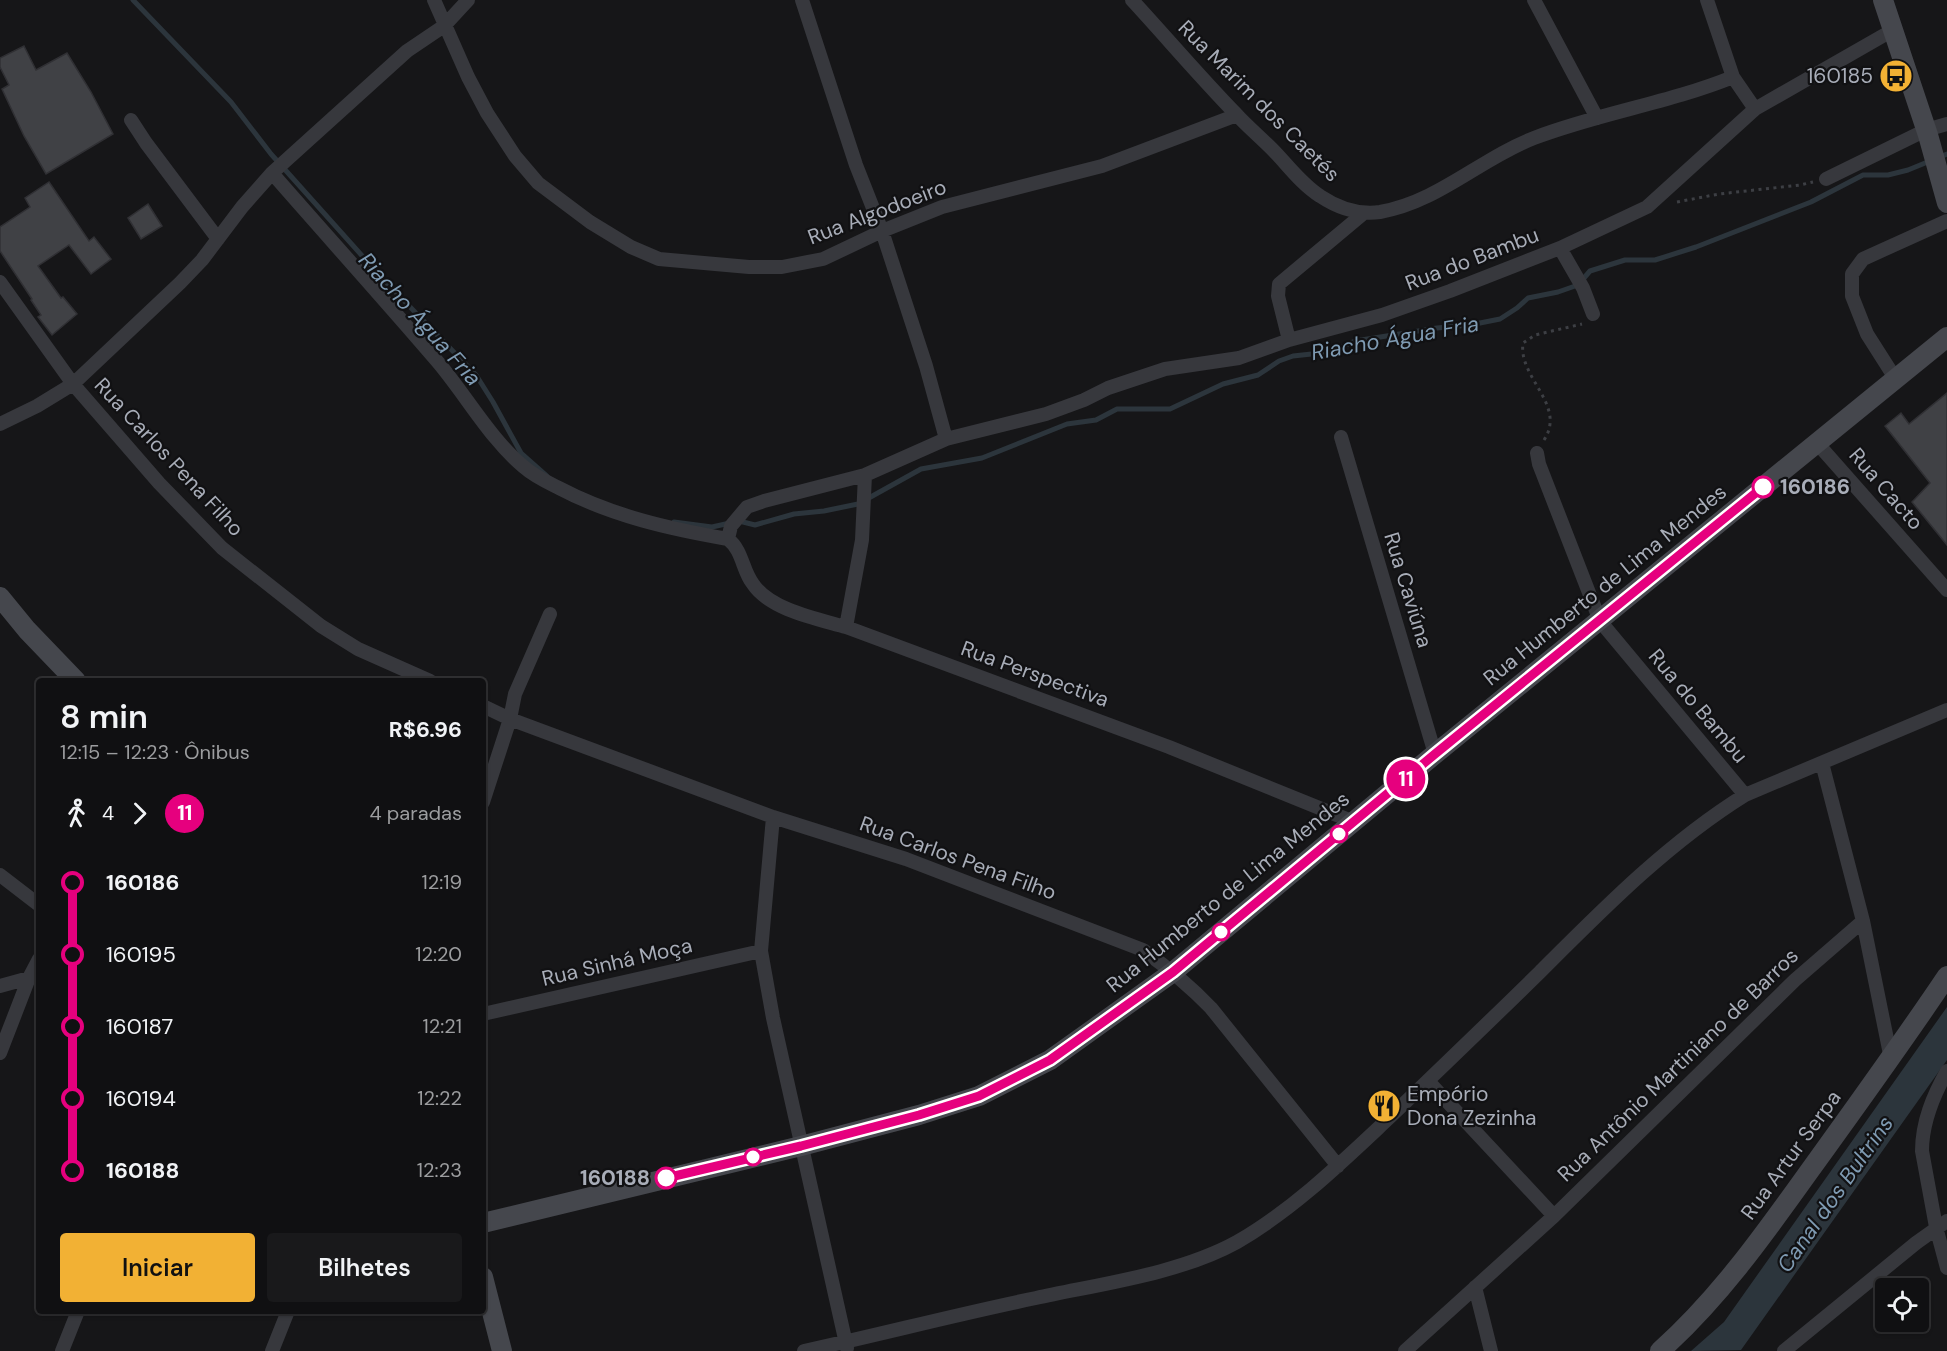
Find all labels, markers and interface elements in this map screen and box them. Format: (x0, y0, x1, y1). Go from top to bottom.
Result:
street label: Rua Marim dos Caetés (1172, 14, 1346, 188)
bus stop icon: 160185 (1878, 58, 1914, 94)
place label: 160185 (1807, 62, 1873, 90)
street label: Rua Algodoeiro (804, 173, 950, 251)
street label: Rua do Bambu (1401, 221, 1543, 297)
water label: Riacho Água Fria (352, 246, 488, 392)
water label: Riacho Água Fria (1309, 309, 1481, 367)
street label: Rua Carlos Pena Filho (88, 372, 250, 542)
street label: Rua Cacto (1843, 442, 1929, 536)
place label: 160186 (1780, 473, 1850, 501)
marker: 160186 (1752, 476, 1774, 498)
street label: Rua Humberto de Lima Mendes (1478, 478, 1732, 692)
street label: Rua Caviúna (1377, 529, 1439, 651)
street label: Rua Perspectiva (957, 634, 1113, 714)
street label: Rua do Bambu (1642, 643, 1754, 769)
text: 8 min (60, 695, 148, 738)
text: R$6.96 (389, 715, 462, 744)
text: 12:15 – 12:23 · Ônibus (60, 739, 250, 765)
line badge: 11 (1379, 760, 1433, 798)
text: 11 (1398, 765, 1414, 793)
street label: Rua Humberto de Lima Mendes (1101, 785, 1355, 999)
icon: walk (60, 797, 93, 830)
icon: forward (123, 797, 156, 830)
text: 11 (177, 799, 192, 827)
text: 4 (102, 800, 114, 826)
text: 4 paradas (369, 800, 462, 826)
street label: Rua Carlos Pena Filho (856, 809, 1060, 907)
unlabelled marker (1330, 825, 1348, 843)
text: 160186 (106, 868, 179, 897)
text: 12:19 (421, 869, 462, 895)
unlabelled marker (1212, 923, 1230, 941)
street label: Rua Sinhá Moça (539, 931, 695, 993)
text: 160195 (106, 940, 176, 969)
text: 12:20 (415, 941, 462, 967)
street label: Rua Antônio Martiniano de Barros (1551, 942, 1805, 1188)
text: 160187 (106, 1012, 173, 1041)
text: 12:21 (422, 1013, 462, 1039)
place label: Empório Dona Zezinha (1407, 1080, 1536, 1132)
text: 160194 (106, 1084, 176, 1113)
text: 12:22 (417, 1085, 462, 1111)
street label: Rua Artur Serpa (1735, 1085, 1847, 1225)
restaurant icon: Empório Dona Zezinha (1366, 1088, 1402, 1124)
water label: Canal dos Bultrins (1770, 1110, 1900, 1278)
unlabelled marker (744, 1148, 762, 1166)
text: 160188 (106, 1156, 179, 1185)
text: 12:23 (417, 1157, 462, 1183)
place label: 160188 (580, 1164, 650, 1192)
marker: 160188 (655, 1167, 677, 1189)
button: Iniciar (60, 1233, 255, 1302)
button: Bilhetes (267, 1233, 462, 1302)
map controls (1875, 1278, 1929, 1332)
button: locate (1875, 1278, 1929, 1332)

